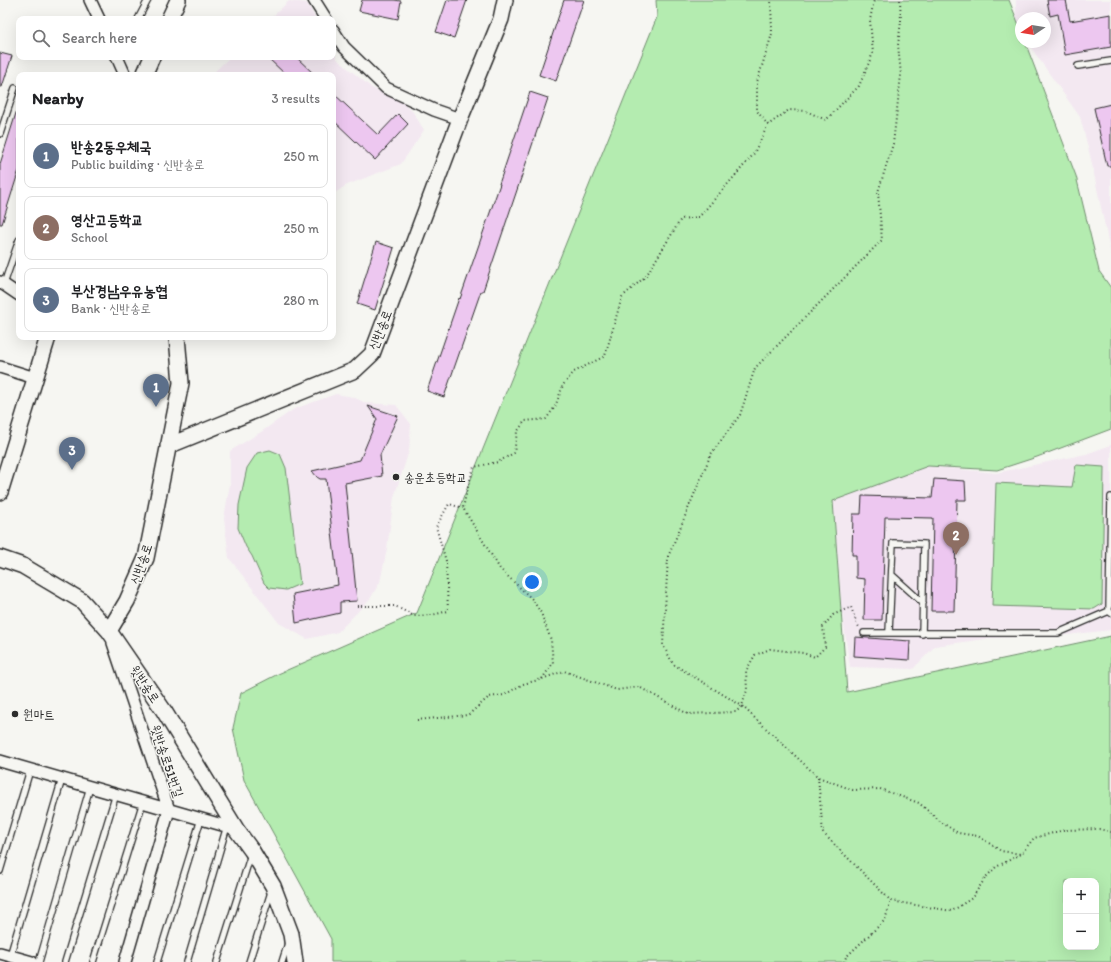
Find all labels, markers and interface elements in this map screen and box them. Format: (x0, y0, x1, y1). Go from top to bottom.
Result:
north arrow (1015, 12, 1051, 48)
search box (16, 16, 336, 60)
icon: search (30, 27, 52, 49)
text: Search here (62, 29, 137, 47)
text: Nearby (32, 88, 84, 108)
text: 3 results (271, 91, 320, 106)
text: 반송2동우체국 (71, 138, 151, 156)
text: 1 (43, 149, 49, 164)
text: 250 m (283, 149, 319, 164)
text: Public building · 신반송로 (71, 157, 205, 172)
text: 영산고등학교 (71, 211, 143, 229)
text: 2 (43, 221, 49, 236)
text: 250 m (283, 221, 319, 236)
text: School (71, 230, 108, 245)
text: 부산경남우유농협 (71, 282, 168, 300)
text: 3 (42, 293, 50, 308)
text: 280 m (283, 293, 319, 308)
text: Bank · 신반송로 (71, 301, 151, 316)
street label: 신반송로 (365, 308, 395, 352)
pin: 1 (143, 374, 169, 407)
pin: 3 (59, 437, 85, 470)
place label: 송운초등학교 (404, 470, 467, 485)
marker: 송운초등학교 (391, 472, 401, 482)
pin: 2 (943, 522, 969, 555)
street label: 신반송로 (127, 542, 155, 586)
your location (522, 572, 542, 592)
street label: 윗반송로 (127, 662, 163, 706)
place label: 원마트 (23, 707, 54, 722)
marker: 원마트 (10, 709, 20, 719)
street label: 윗반송로51번길 (148, 723, 186, 799)
map controls (1063, 878, 1099, 950)
button: + (1063, 878, 1099, 914)
button: − (1063, 914, 1099, 950)

